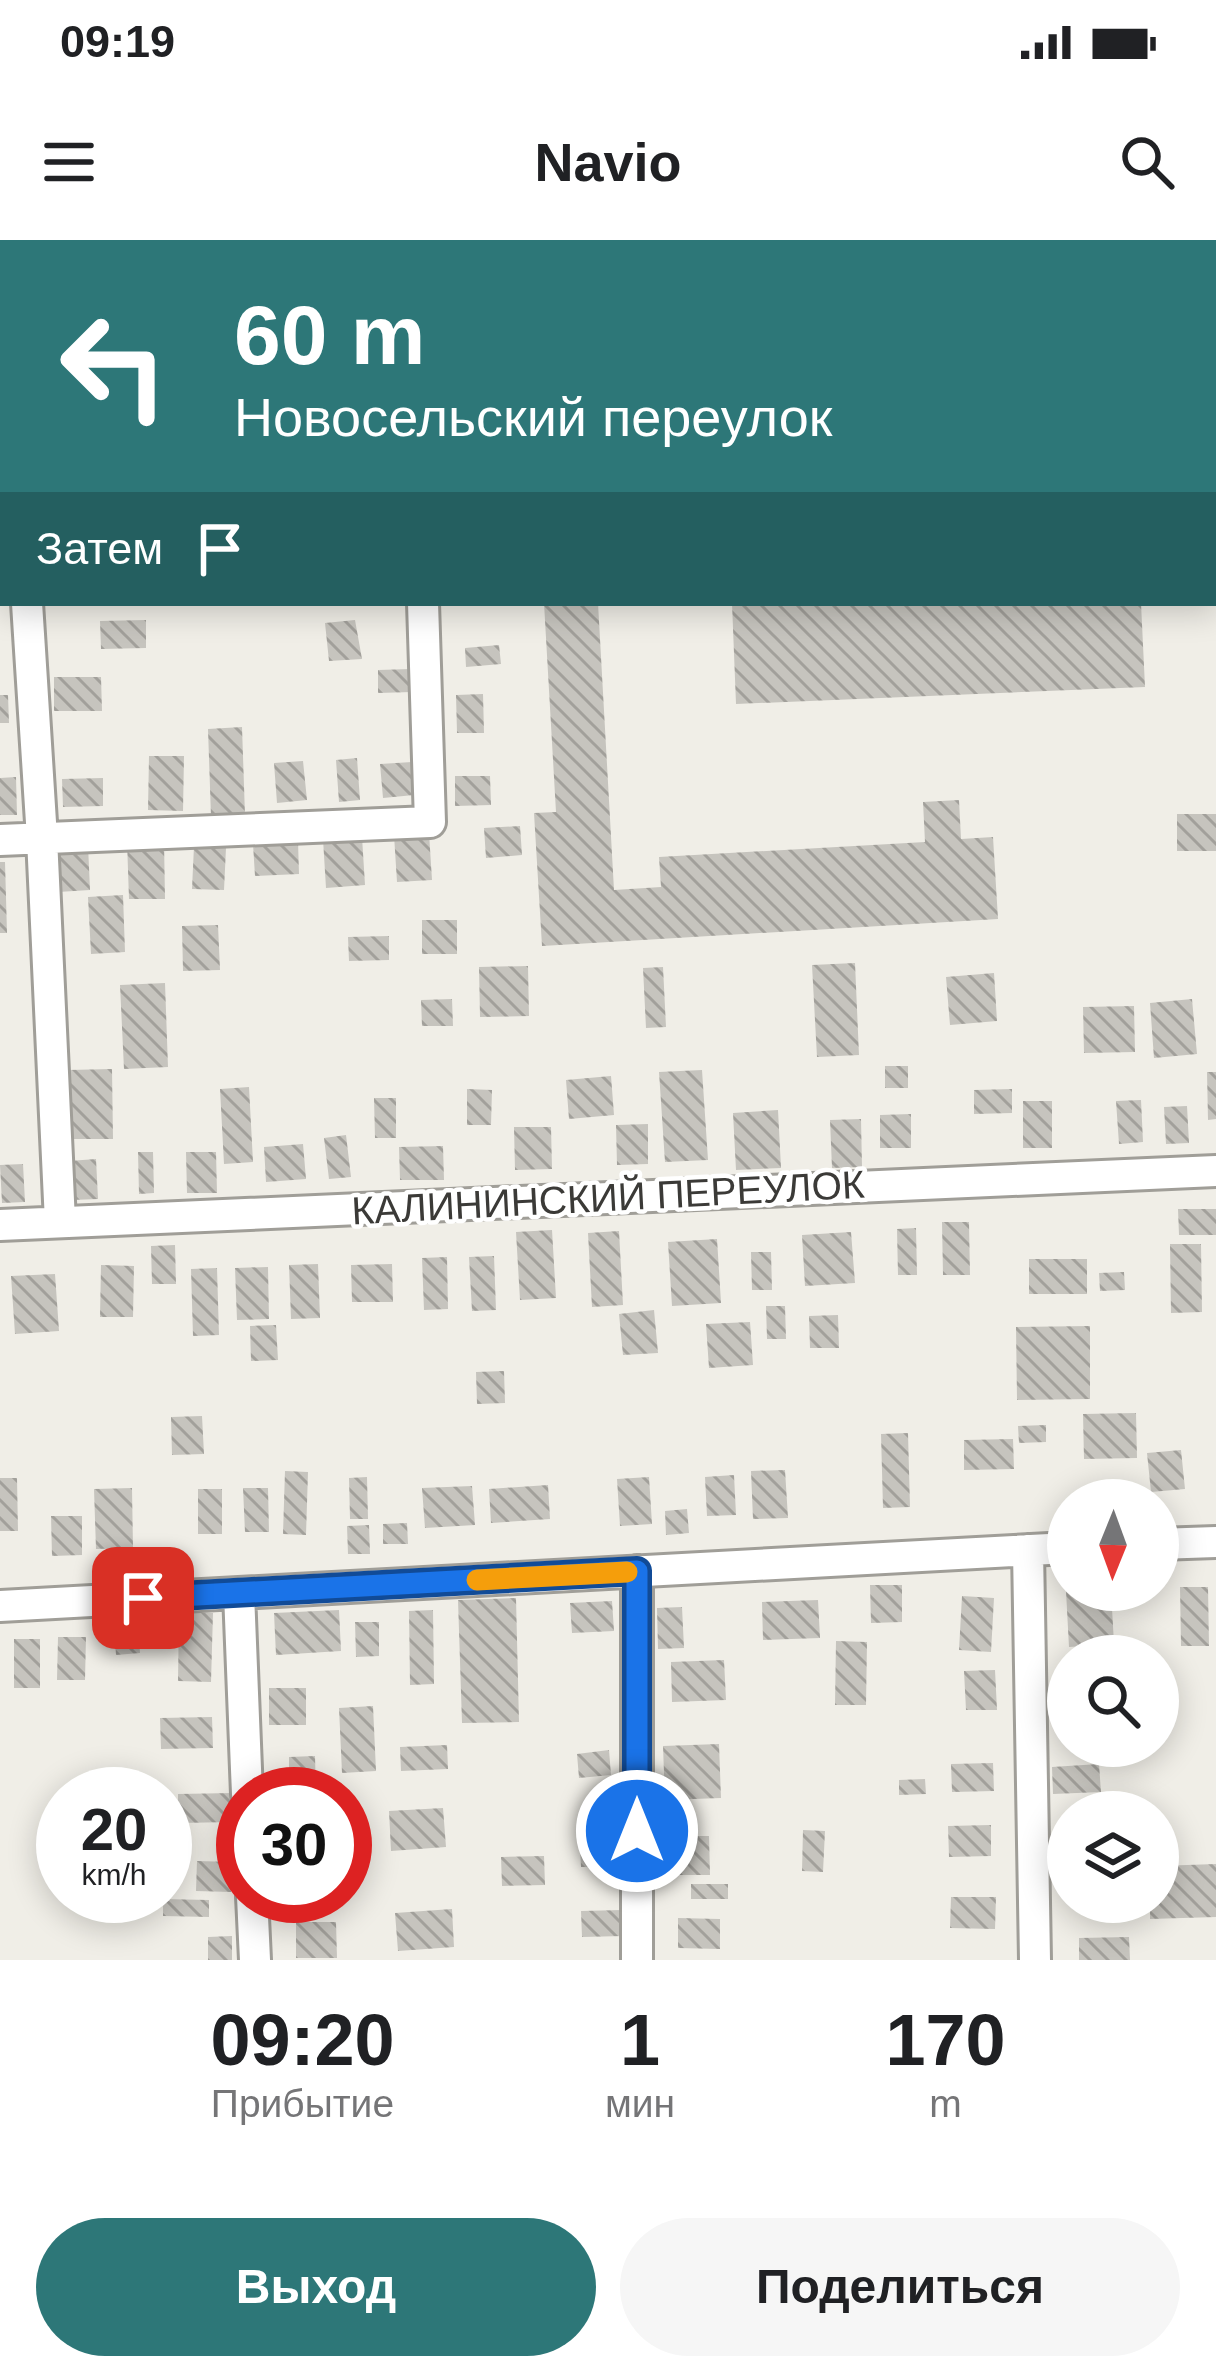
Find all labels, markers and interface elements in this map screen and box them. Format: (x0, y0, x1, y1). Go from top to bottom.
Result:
text: 09:19 (60, 16, 175, 67)
icon: menu (36, 129, 102, 195)
icon: search (1114, 129, 1180, 195)
text: Navio (534, 132, 682, 192)
icon: left (36, 288, 192, 444)
text: 60 m (234, 288, 425, 382)
text: Новосельский переулок (234, 387, 832, 447)
icon: arrive (187, 516, 253, 582)
text: Затем (36, 523, 163, 574)
street label: КАЛИНИНСКИЙ ПЕРЕУЛОК (350, 1162, 866, 1232)
north arrow (1047, 1479, 1179, 1611)
map controls (1047, 1479, 1179, 1923)
pin (92, 1547, 194, 1649)
icon: arrive (110, 1565, 176, 1631)
button: search (1047, 1635, 1179, 1767)
speed limit sign: 30 (216, 1767, 372, 1923)
position arrow (574, 1768, 700, 1894)
button: layers (1047, 1791, 1179, 1923)
text: 20 (81, 1796, 147, 1863)
text: km/h (81, 1858, 147, 1891)
text: 09:20 (210, 2000, 395, 2080)
text: 1 (620, 2000, 660, 2080)
text: 170 (885, 2000, 1006, 2080)
text: Прибытие (211, 2082, 394, 2125)
text: мин (605, 2082, 675, 2125)
text: m (929, 2082, 962, 2125)
button: Выход (36, 2218, 596, 2356)
button: Поделиться (620, 2218, 1180, 2356)

